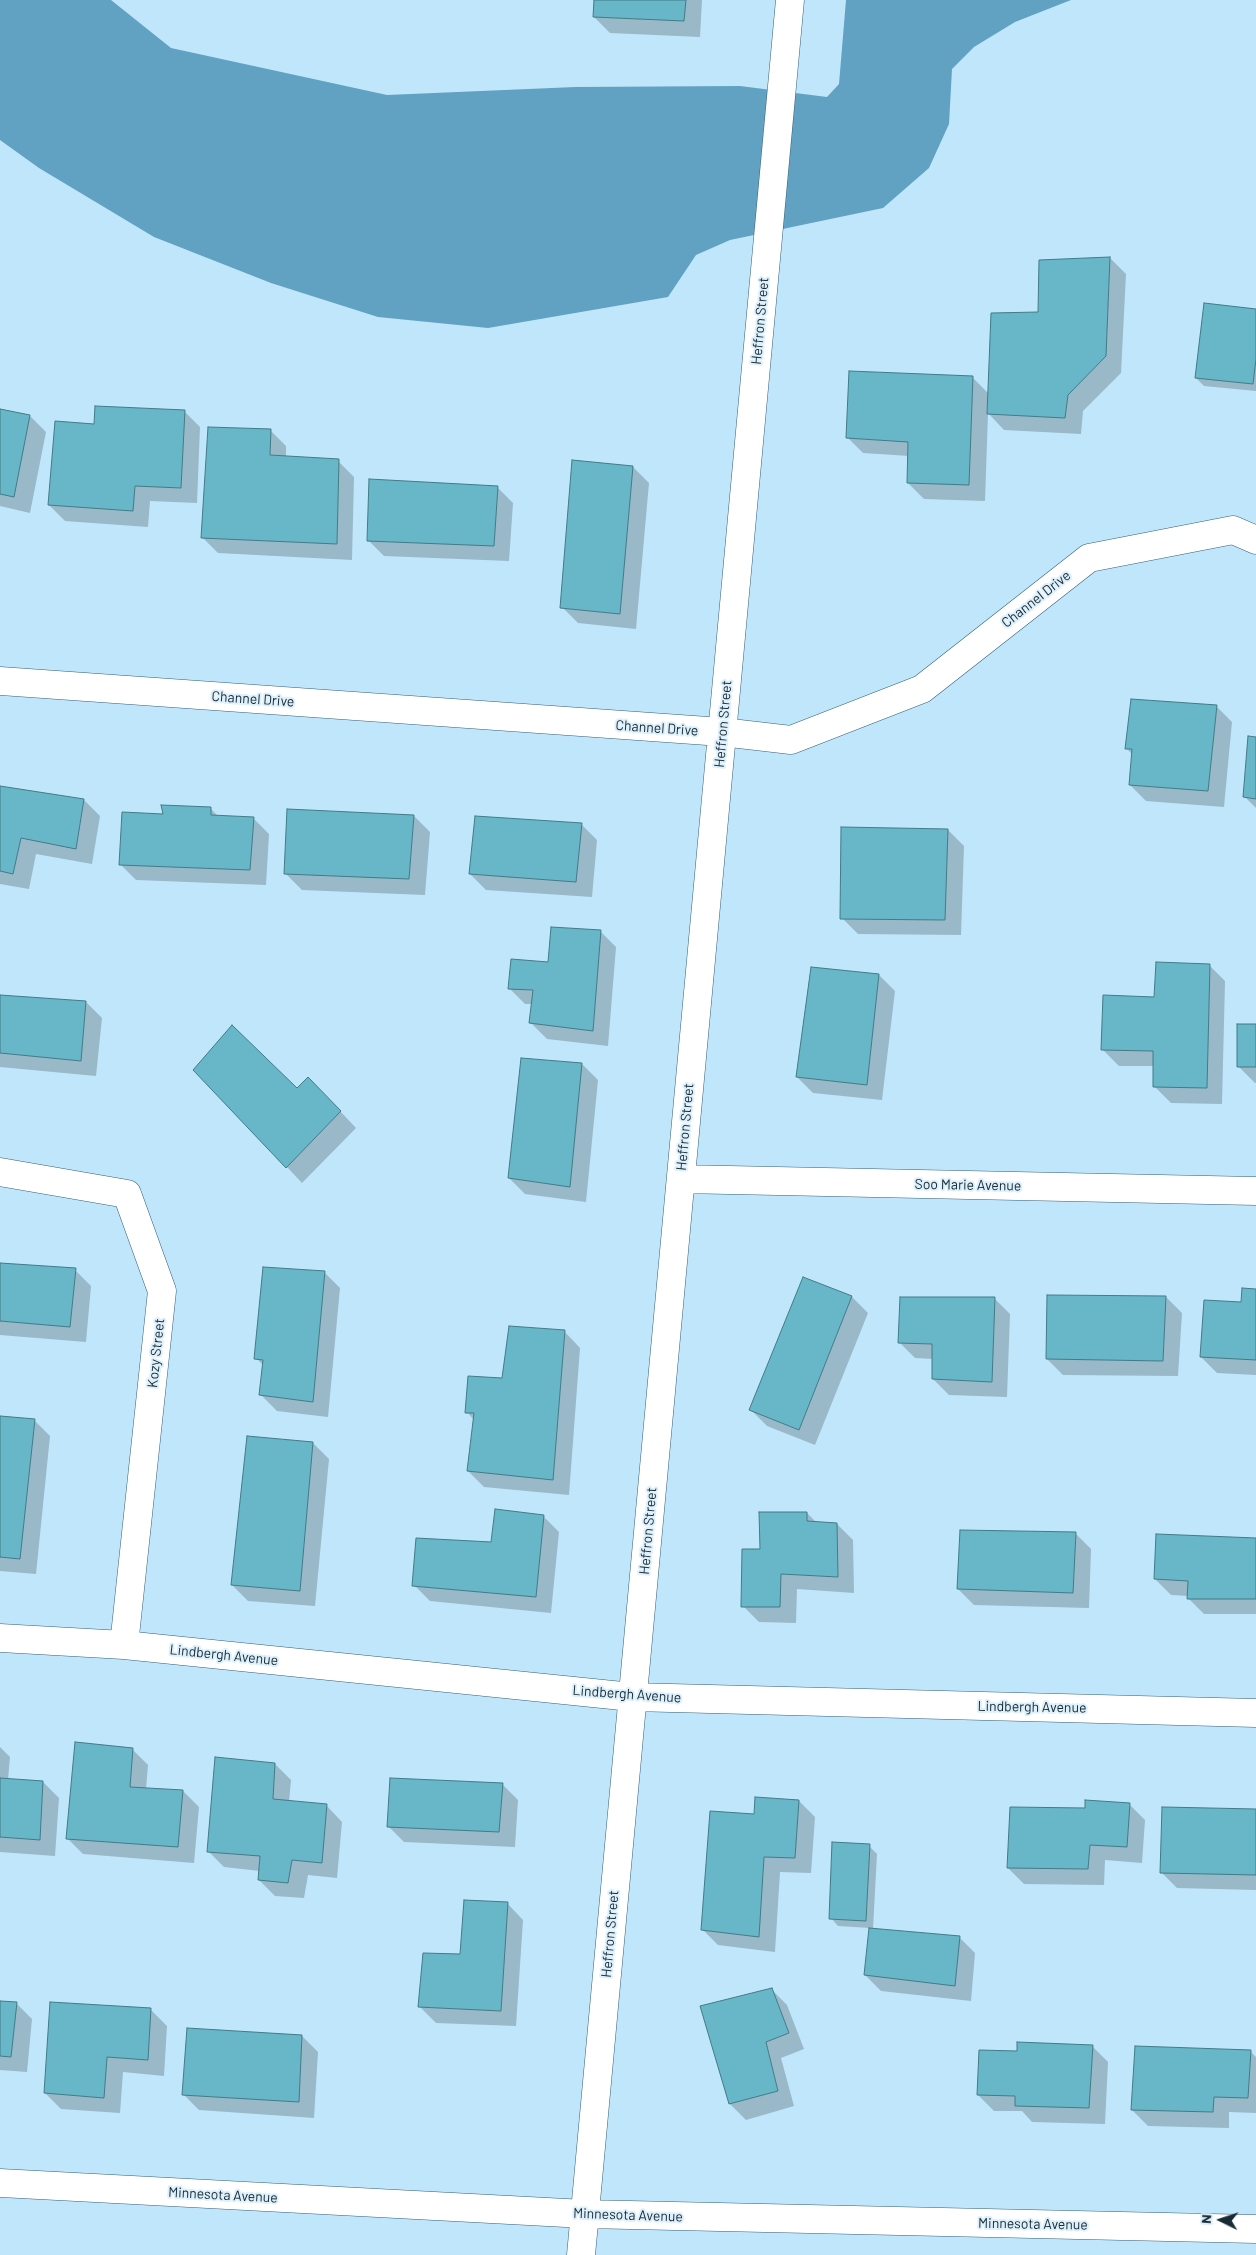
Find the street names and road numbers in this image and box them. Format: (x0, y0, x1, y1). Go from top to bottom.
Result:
street label: Heffron Street (748, 277, 772, 365)
street label: Channel Drive (998, 567, 1074, 631)
street label: Heffron Street (711, 680, 735, 768)
street label: Channel Drive (211, 688, 295, 710)
street label: Channel Drive (615, 717, 699, 739)
street label: Heffron Street (673, 1083, 697, 1171)
street label: Soo Marie Avenue (914, 1176, 1022, 1194)
street label: Kozy Street (144, 1317, 168, 1389)
street label: Heffron Street (636, 1487, 660, 1575)
street label: Lindbergh Avenue (169, 1641, 279, 1669)
street label: Lindbergh Avenue (572, 1682, 682, 1706)
street label: Lindbergh Avenue (977, 1698, 1087, 1716)
street label: Heffron Street (598, 1890, 622, 1978)
street label: Minnesota Avenue (168, 2184, 278, 2206)
street label: Minnesota Avenue (573, 2205, 683, 2225)
street label: Minnesota Avenue (978, 2215, 1088, 2233)

